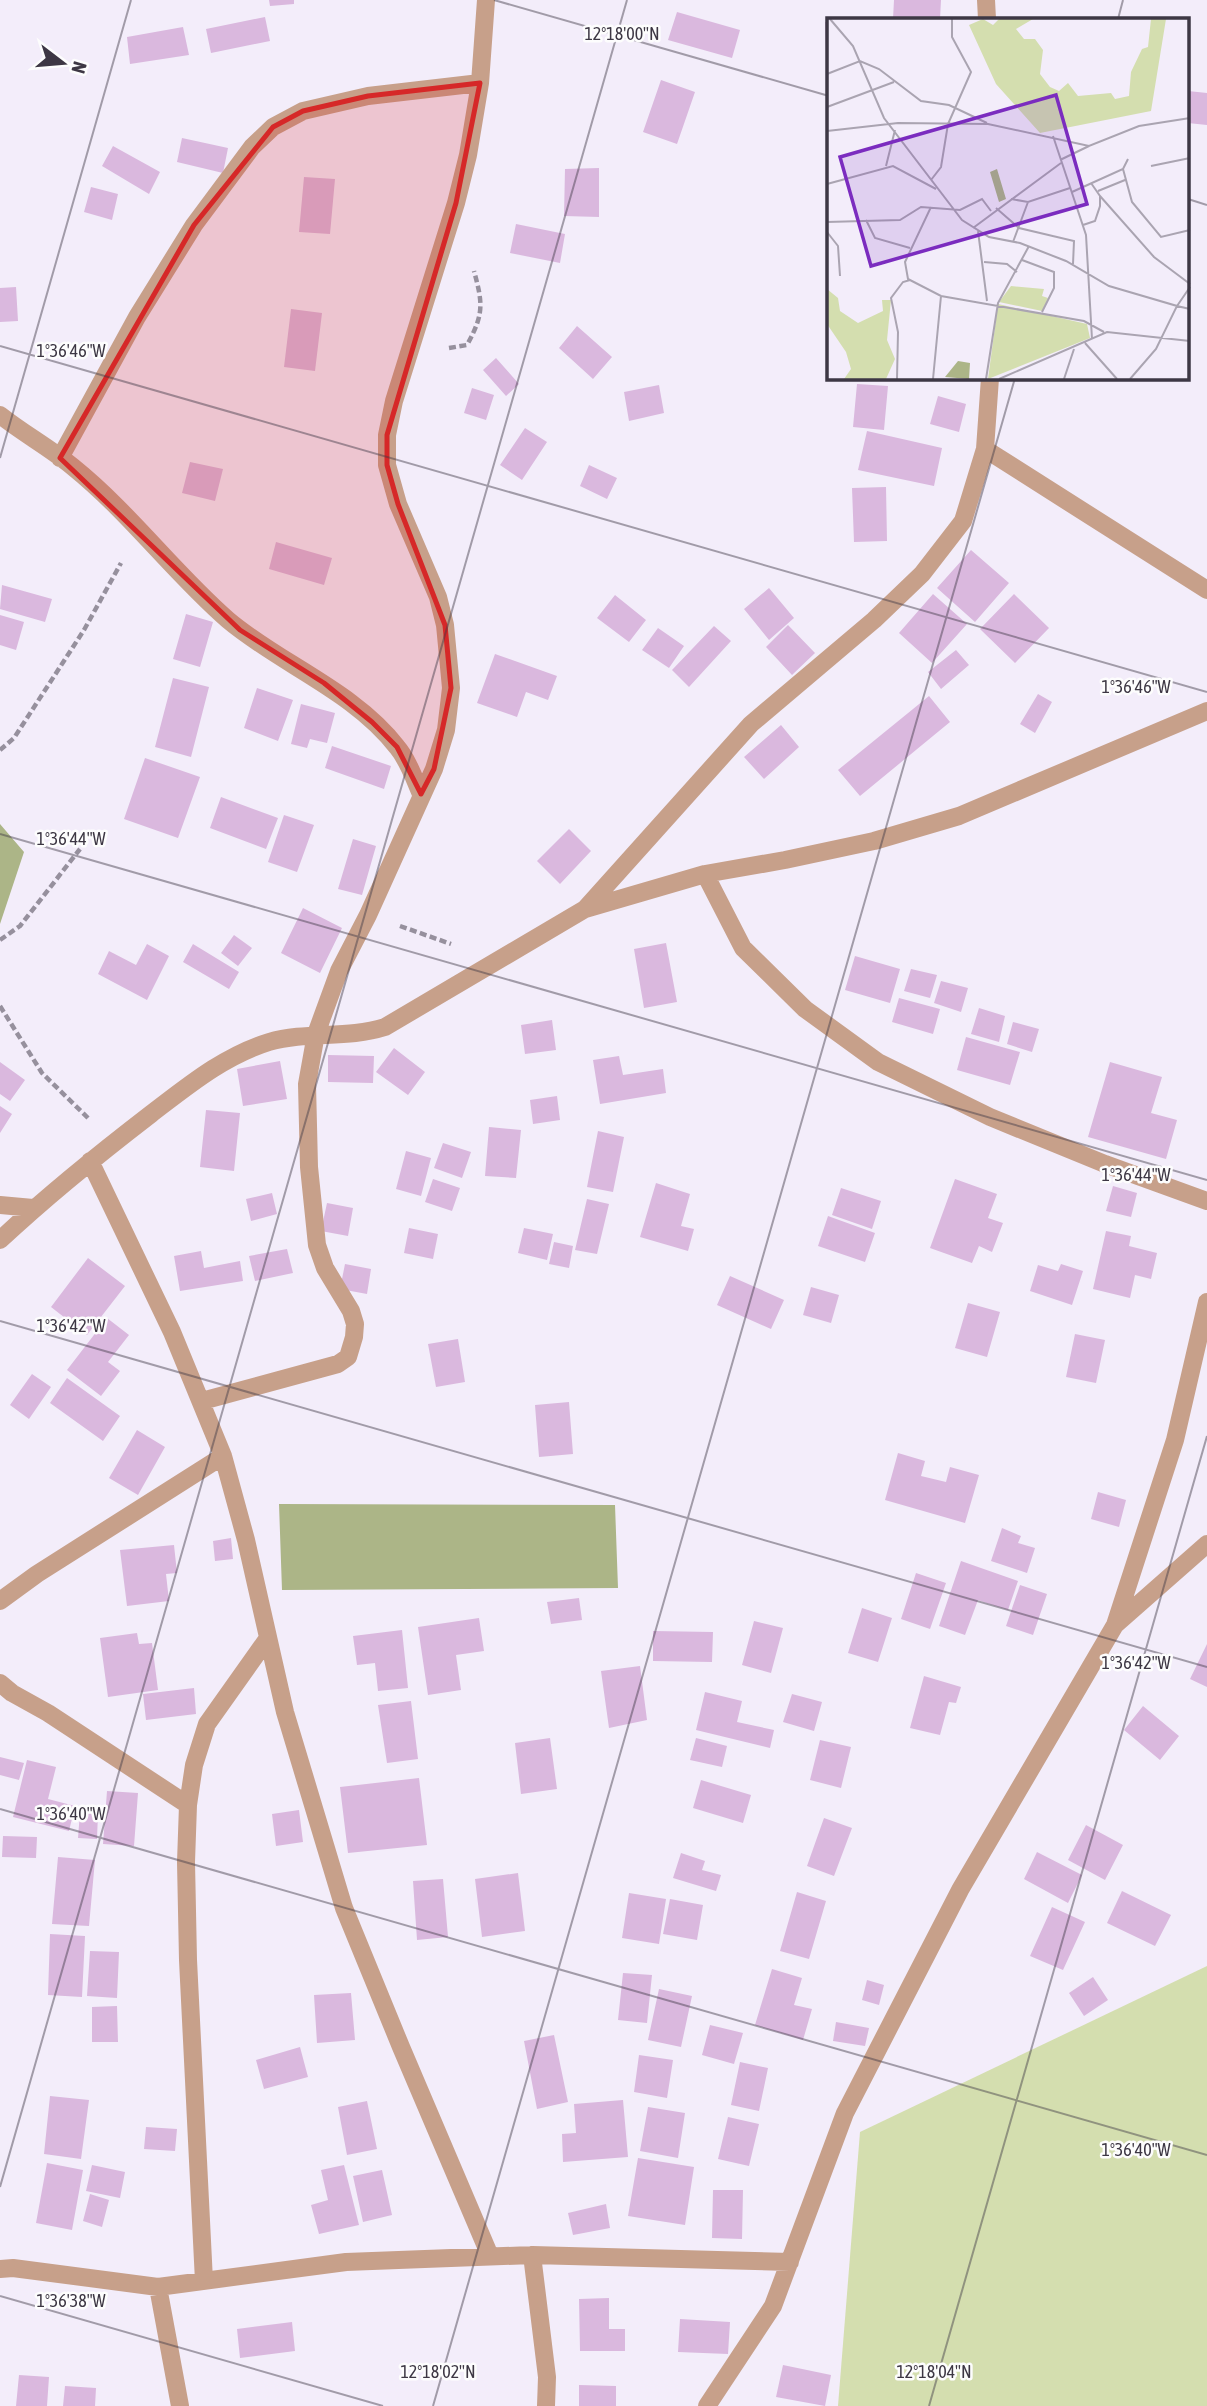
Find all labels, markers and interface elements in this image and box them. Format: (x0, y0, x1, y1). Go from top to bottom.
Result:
inset map (827, 18, 1190, 380)
text: 12°18'00"N (584, 23, 660, 44)
north arrow (28, 28, 98, 98)
text: N (67, 59, 91, 76)
text: 1°36'46"W (36, 340, 106, 361)
text: 1°36'46"W (1101, 676, 1171, 697)
text: 1°36'44"W (36, 828, 106, 849)
text: 1°36'44"W (1101, 1164, 1171, 1185)
text: 1°36'42"W (36, 1315, 106, 1336)
text: 1°36'42"W (1101, 1652, 1171, 1673)
text: 1°36'40"W (36, 1803, 106, 1824)
text: 1°36'40"W (1101, 2139, 1171, 2160)
text: 1°36'38"W (36, 2290, 106, 2311)
text: 12°18'02"N (400, 2361, 476, 2382)
text: 12°18'04"N (896, 2361, 972, 2382)

